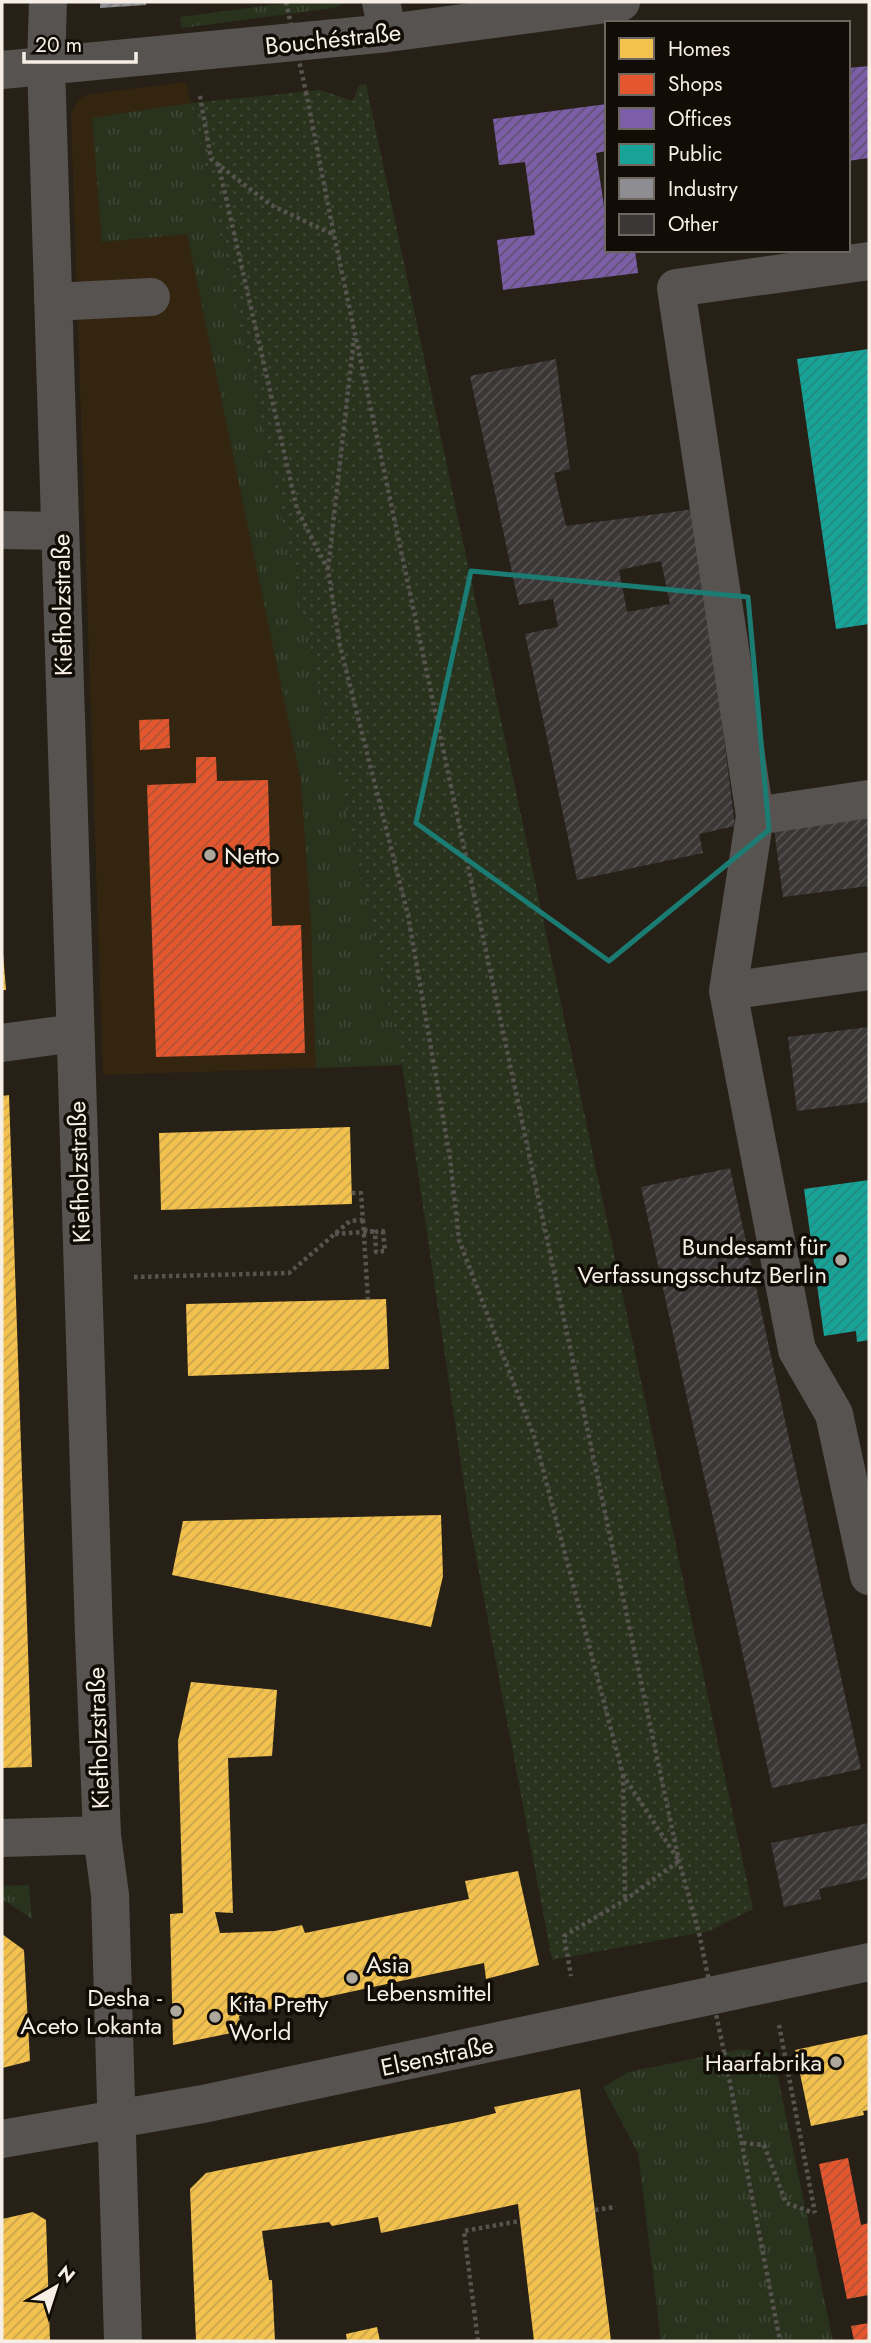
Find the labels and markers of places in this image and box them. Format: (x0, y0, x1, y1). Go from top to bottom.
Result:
place label: Netto (224, 838, 280, 873)
marker: Netto (202, 847, 218, 863)
place label: Bundesamt für Verfassungsschutz Berlin (577, 1229, 828, 1292)
marker: Bundesamt für Verfassungsschutz Berlin (833, 1252, 849, 1268)
place label: Asia Lebensmittel (366, 1947, 492, 2010)
marker: Asia Lebensmittel (344, 1970, 360, 1986)
place label: Desha - Aceto Lokanta (20, 1980, 162, 2043)
place label: Kita Pretty World (229, 1986, 329, 2049)
marker: Desha - Aceto Lokanta (168, 2003, 184, 2019)
marker: Kita Pretty World (207, 2009, 223, 2025)
place label: Haarfabrika (705, 2045, 822, 2080)
marker: Haarfabrika (828, 2054, 844, 2070)

